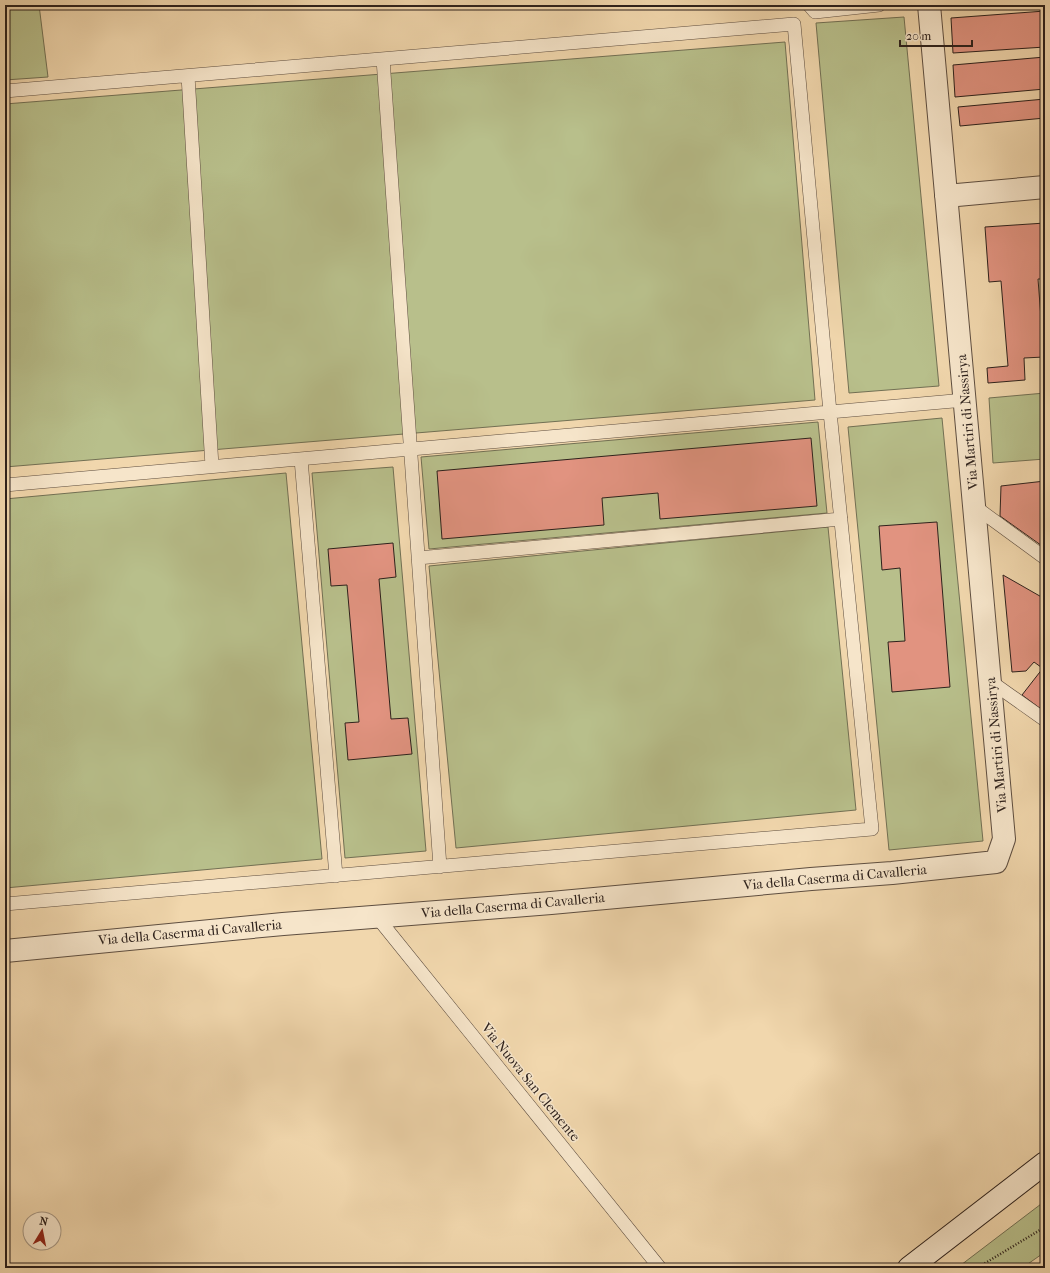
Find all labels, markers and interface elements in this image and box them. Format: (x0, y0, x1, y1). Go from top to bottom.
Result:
scale bar (900, 22, 972, 48)
text: 20 m (906, 29, 931, 43)
street label: Via Martiri di Nassirya (953, 353, 982, 491)
street label: Via Martiri di Nassirya (982, 676, 1011, 814)
street label: Via della Caserma di Cavalleria (741, 861, 928, 894)
street label: Via della Caserma di Cavalleria (419, 889, 606, 922)
street label: Via della Caserma di Cavalleria (96, 916, 283, 949)
street label: Via Nuova San Clemente (477, 1019, 584, 1145)
north arrow (22, 1211, 62, 1251)
text: N (38, 1215, 50, 1229)

